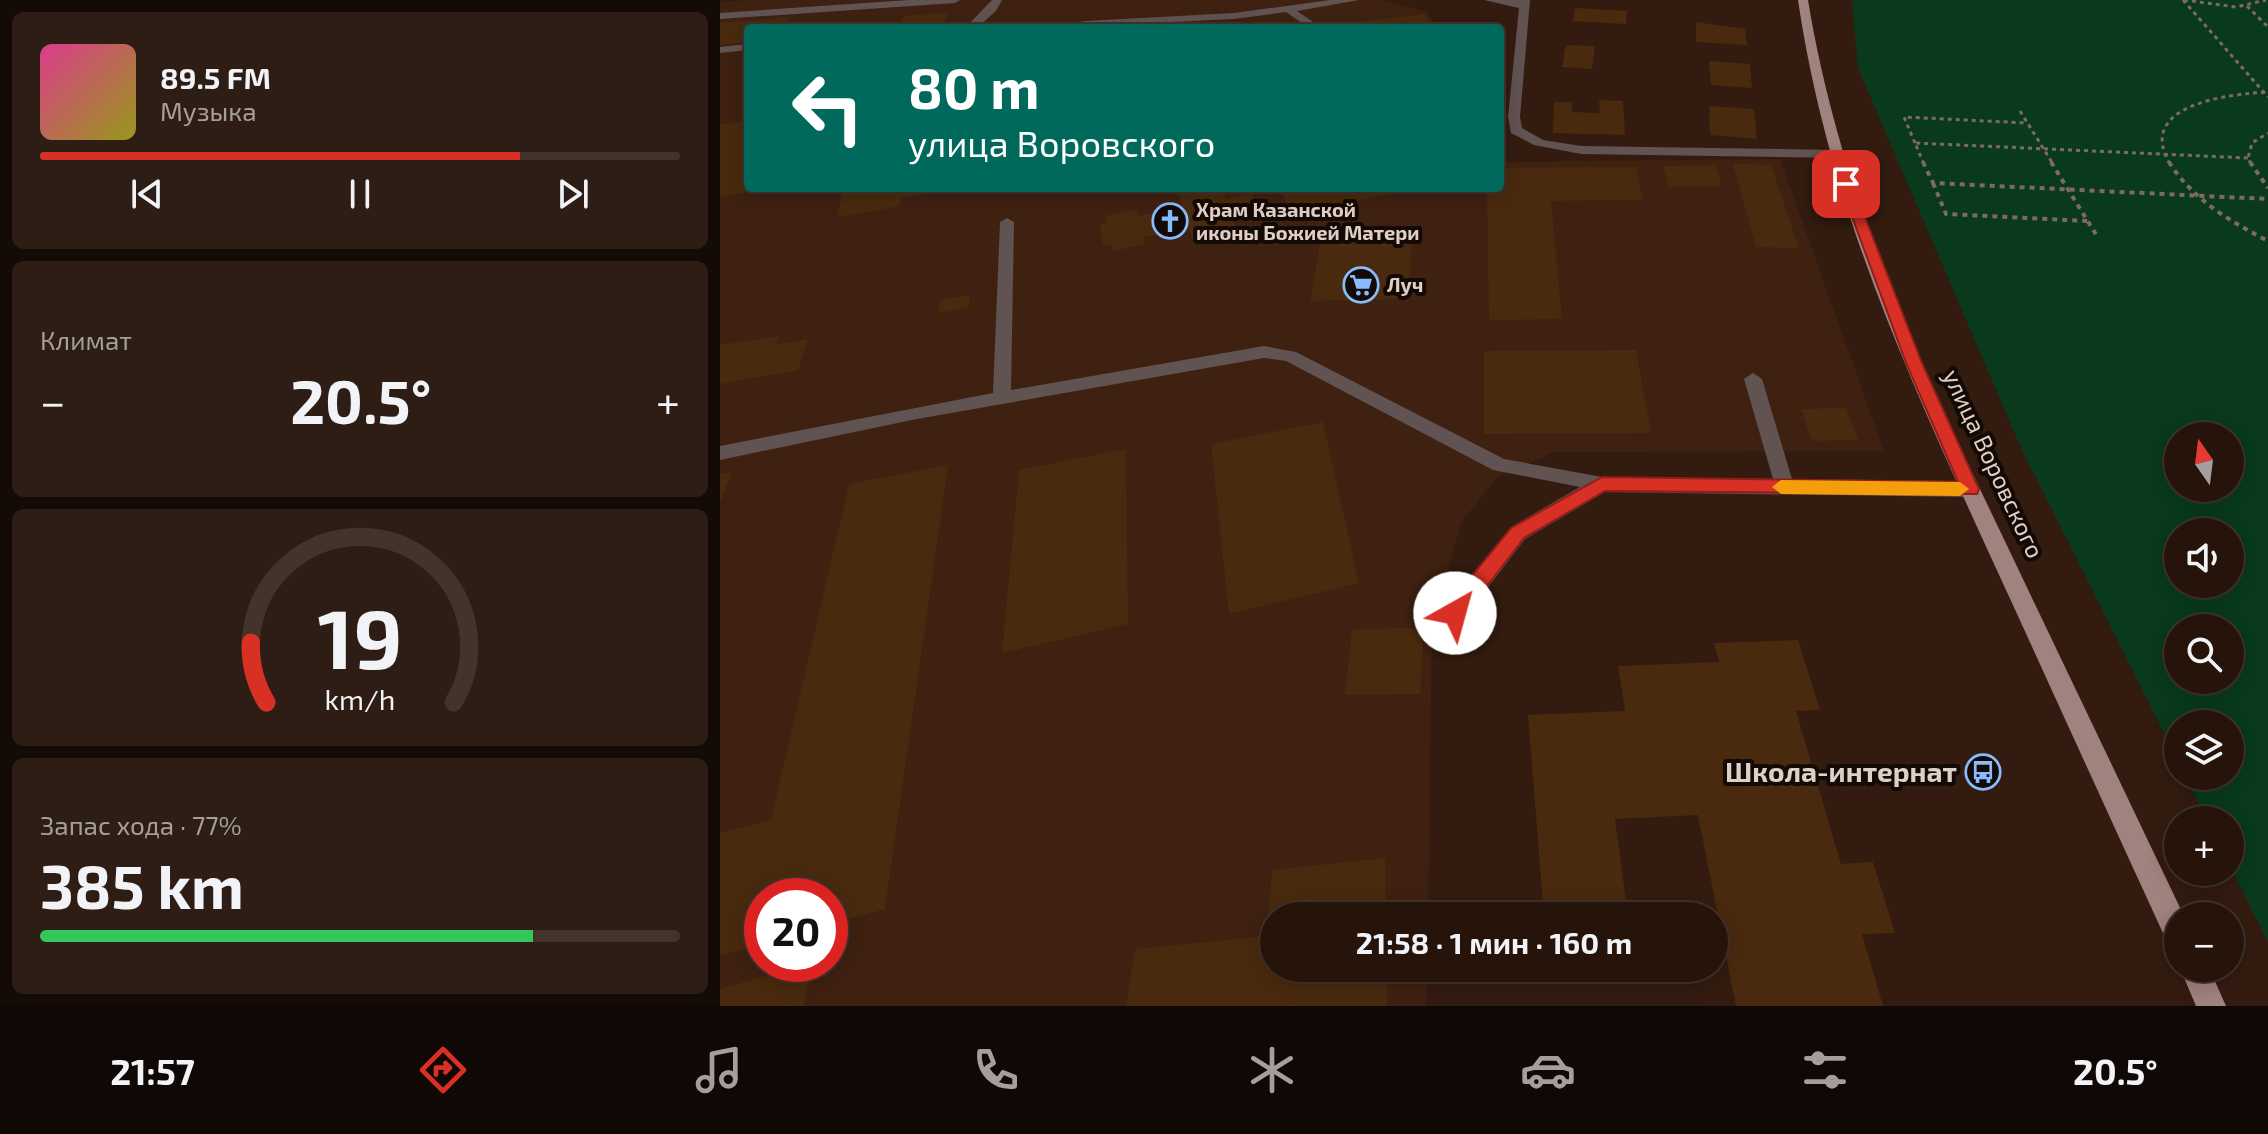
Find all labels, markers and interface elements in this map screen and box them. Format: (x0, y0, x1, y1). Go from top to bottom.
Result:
text: 80 m (908, 53, 1040, 120)
icon: left (776, 56, 880, 160)
text: 89.5 FM (160, 59, 271, 95)
text: Музыка (160, 95, 257, 126)
text: улица Воровского (908, 121, 1215, 164)
pin (1812, 150, 1880, 218)
icon: arrive (1824, 162, 1868, 206)
icon: previous (125, 172, 169, 216)
icon: pause (338, 172, 382, 216)
icon: next (551, 172, 595, 216)
place label: Храм Казанской иконы Божией Матери (1196, 197, 1420, 244)
church icon: Храм Казанской иконы Божией Матери (1151, 202, 1189, 240)
supermarket icon: Луч (1342, 266, 1380, 304)
place label: Луч (1387, 272, 1423, 296)
text: Климат (40, 324, 132, 355)
text: 20.5° (290, 364, 431, 436)
street label: улица Воровского (1937, 364, 2051, 563)
text: − (40, 374, 66, 427)
text: + (656, 374, 680, 427)
north arrow (2164, 422, 2244, 502)
map controls (2164, 422, 2244, 982)
button: sound (2164, 518, 2244, 598)
position arrow (1413, 571, 1497, 655)
text: 19 (317, 586, 403, 686)
button: search (2164, 614, 2244, 694)
text: km/h (325, 681, 395, 716)
button: layers (2164, 710, 2244, 790)
bus stop icon: Школа-интернат (1964, 753, 2002, 791)
place label: Школа-интернат (1725, 754, 1957, 788)
button: + (2164, 806, 2244, 886)
text: Запас хода · 77% (40, 809, 242, 840)
text: 385 km (40, 849, 244, 921)
speed limit sign: 20 (744, 878, 848, 982)
button: − (2164, 902, 2244, 982)
text: 21:58 · 1 мин · 160 m (1356, 924, 1632, 960)
icon: directions (415, 1042, 471, 1098)
icon: music (691, 1042, 747, 1098)
icon: phone (968, 1042, 1024, 1098)
icon: climate (1244, 1042, 1300, 1098)
icon: car (1520, 1042, 1576, 1098)
icon: filters (1797, 1042, 1853, 1098)
text: 21:57 (110, 1049, 195, 1092)
text: 20.5° (2073, 1049, 2158, 1092)

